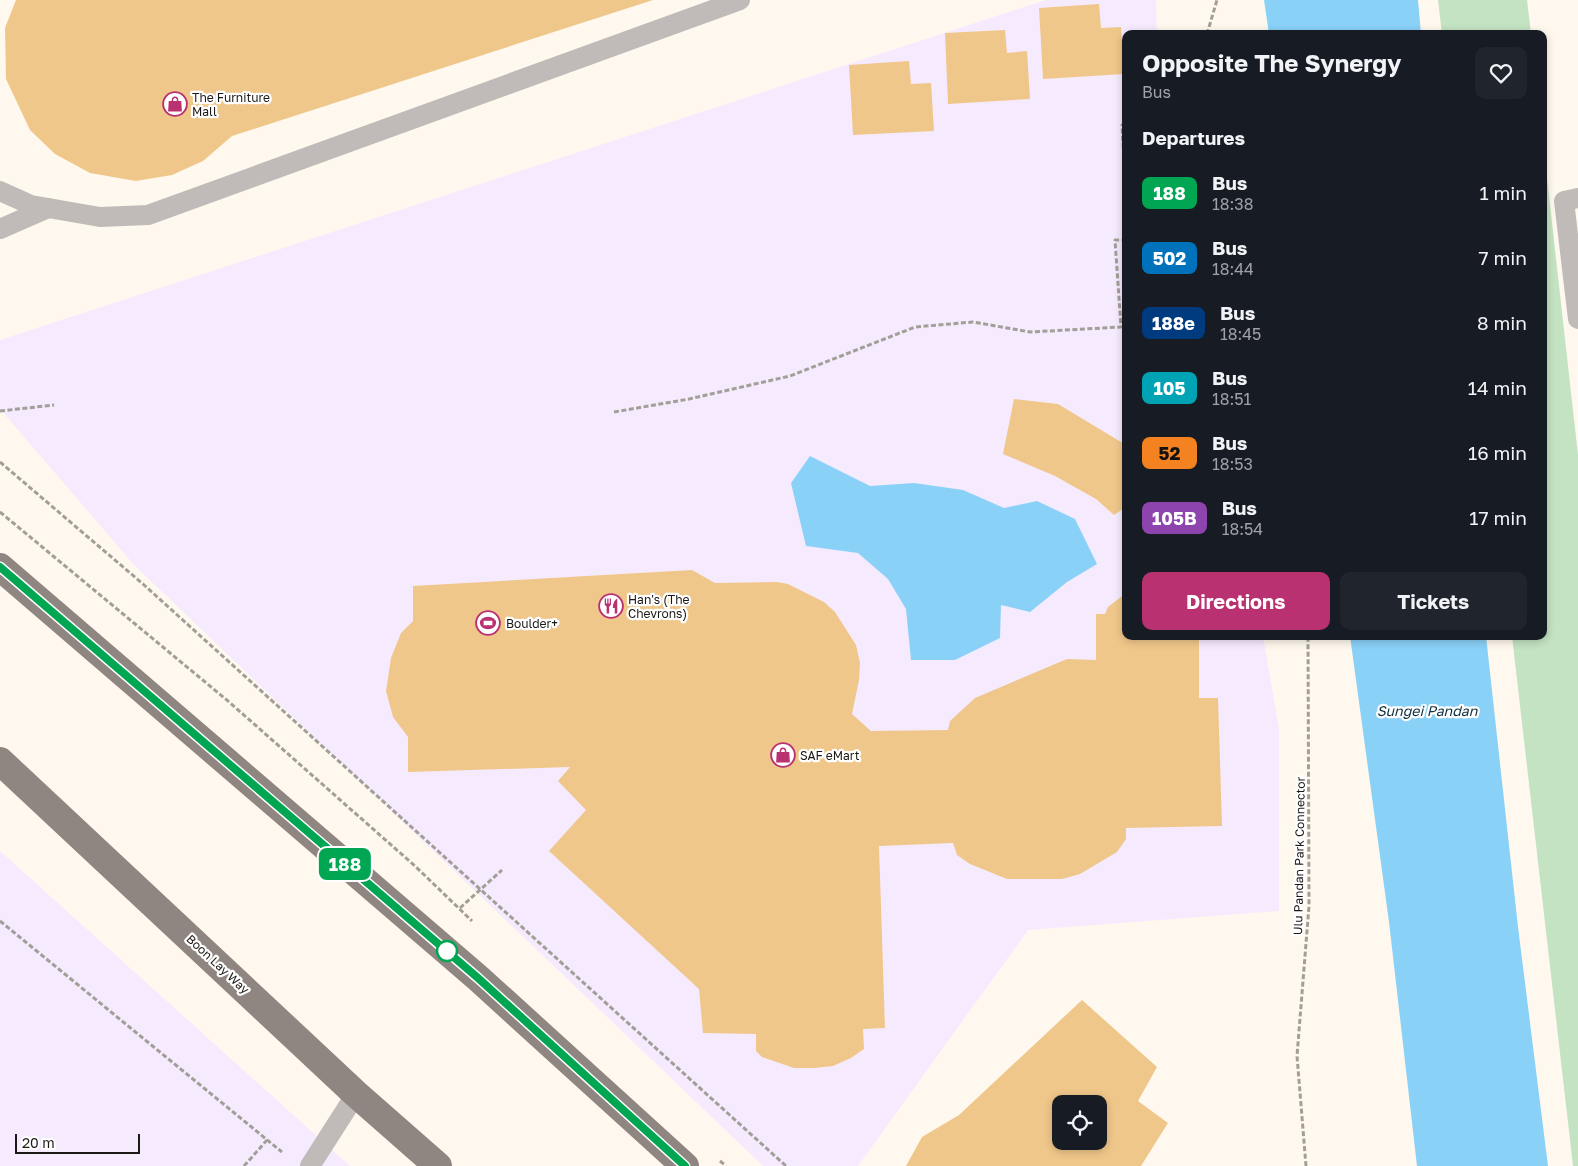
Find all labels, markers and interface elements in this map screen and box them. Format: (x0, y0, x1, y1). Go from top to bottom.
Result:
button: heart (1475, 47, 1527, 99)
text: Opposite The Synergy (1142, 48, 1402, 77)
text: Bus (1142, 82, 1171, 102)
place label: The Furniture Mall (192, 90, 270, 119)
shop icon: The Furniture Mall (162, 91, 188, 117)
text: Departures (1142, 126, 1245, 149)
text: Bus (1212, 171, 1247, 194)
text: 1 min (1479, 181, 1527, 204)
text: 188 (1153, 182, 1186, 204)
text: 18:38 (1212, 194, 1253, 214)
text: Bus (1212, 236, 1247, 259)
text: 7 min (1479, 246, 1527, 269)
text: 502 (1153, 247, 1186, 269)
text: 18:44 (1212, 259, 1254, 279)
text: Bus (1220, 301, 1255, 324)
text: 8 min (1477, 311, 1527, 334)
text: 188e (1152, 312, 1195, 334)
text: 18:45 (1220, 324, 1261, 344)
text: Bus (1212, 366, 1247, 389)
text: 14 min (1468, 376, 1527, 399)
text: 105 (1154, 377, 1185, 399)
text: 18:51 (1212, 389, 1251, 409)
text: Bus (1212, 431, 1247, 454)
text: 16 min (1468, 441, 1527, 464)
text: 52 (1159, 442, 1180, 464)
text: 18:53 (1212, 454, 1253, 474)
text: Bus (1222, 496, 1257, 519)
text: 17 min (1469, 506, 1527, 529)
text: 105B (1152, 507, 1197, 529)
text: 18:54 (1222, 519, 1263, 539)
button: Directions (1142, 572, 1330, 630)
button: Tickets (1340, 572, 1527, 630)
place label: Han's (The Chevrons) (628, 592, 690, 621)
restaurant icon: Han's (The Chevrons) (598, 593, 624, 619)
sports icon: Boulder+ (475, 610, 501, 636)
place label: Boulder+ (506, 616, 558, 631)
water label: Sungei Pandan (1377, 702, 1479, 719)
shop icon: SAF eMart (770, 742, 796, 768)
place label: SAF eMart (800, 748, 860, 763)
street label: Ulu Pandan Park Connector (1290, 776, 1308, 935)
line badge: 188 (316, 848, 374, 880)
text: 188 (329, 853, 361, 875)
street label: Boon Lay Way (184, 931, 253, 997)
unlabelled marker (436, 940, 458, 962)
map controls (1052, 1095, 1107, 1150)
button: locate (1052, 1095, 1107, 1150)
scale bar (15, 1131, 140, 1154)
text: 20 m (22, 1134, 55, 1151)

